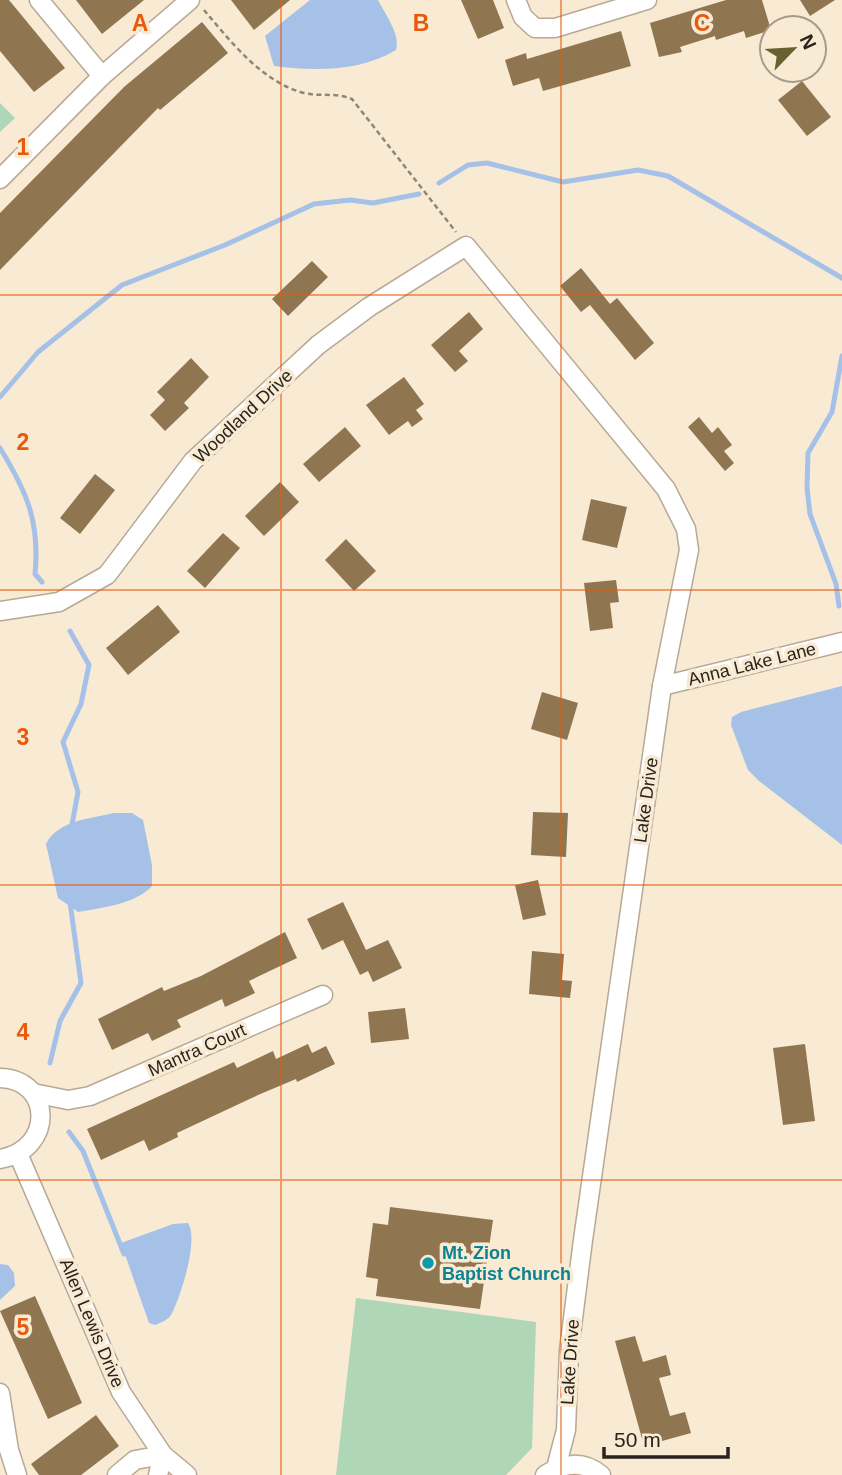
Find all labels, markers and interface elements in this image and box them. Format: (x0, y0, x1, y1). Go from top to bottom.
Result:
text: A (132, 10, 148, 36)
text: B (413, 10, 429, 36)
text: C (694, 10, 710, 36)
north arrow (758, 14, 828, 84)
text: N (796, 31, 820, 53)
text: 1 (17, 134, 30, 160)
street label: Woodland Drive (189, 365, 297, 467)
text: 2 (17, 429, 29, 455)
street label: Anna Lake Lane (686, 638, 818, 690)
text: 3 (17, 724, 29, 750)
street label: Lake Drive (630, 756, 662, 844)
text: 4 (17, 1019, 30, 1045)
street label: Mantra Court (145, 1020, 249, 1080)
place label: Mt. Zion Baptist Church (442, 1243, 571, 1284)
marker: Mt. Zion Baptist Church (420, 1255, 436, 1271)
street label: Allen Lewis Drive (56, 1256, 128, 1390)
text: 5 (17, 1314, 30, 1340)
street label: Lake Drive (557, 1318, 583, 1406)
scale bar (604, 1416, 728, 1460)
text: 50 m (614, 1428, 661, 1451)

